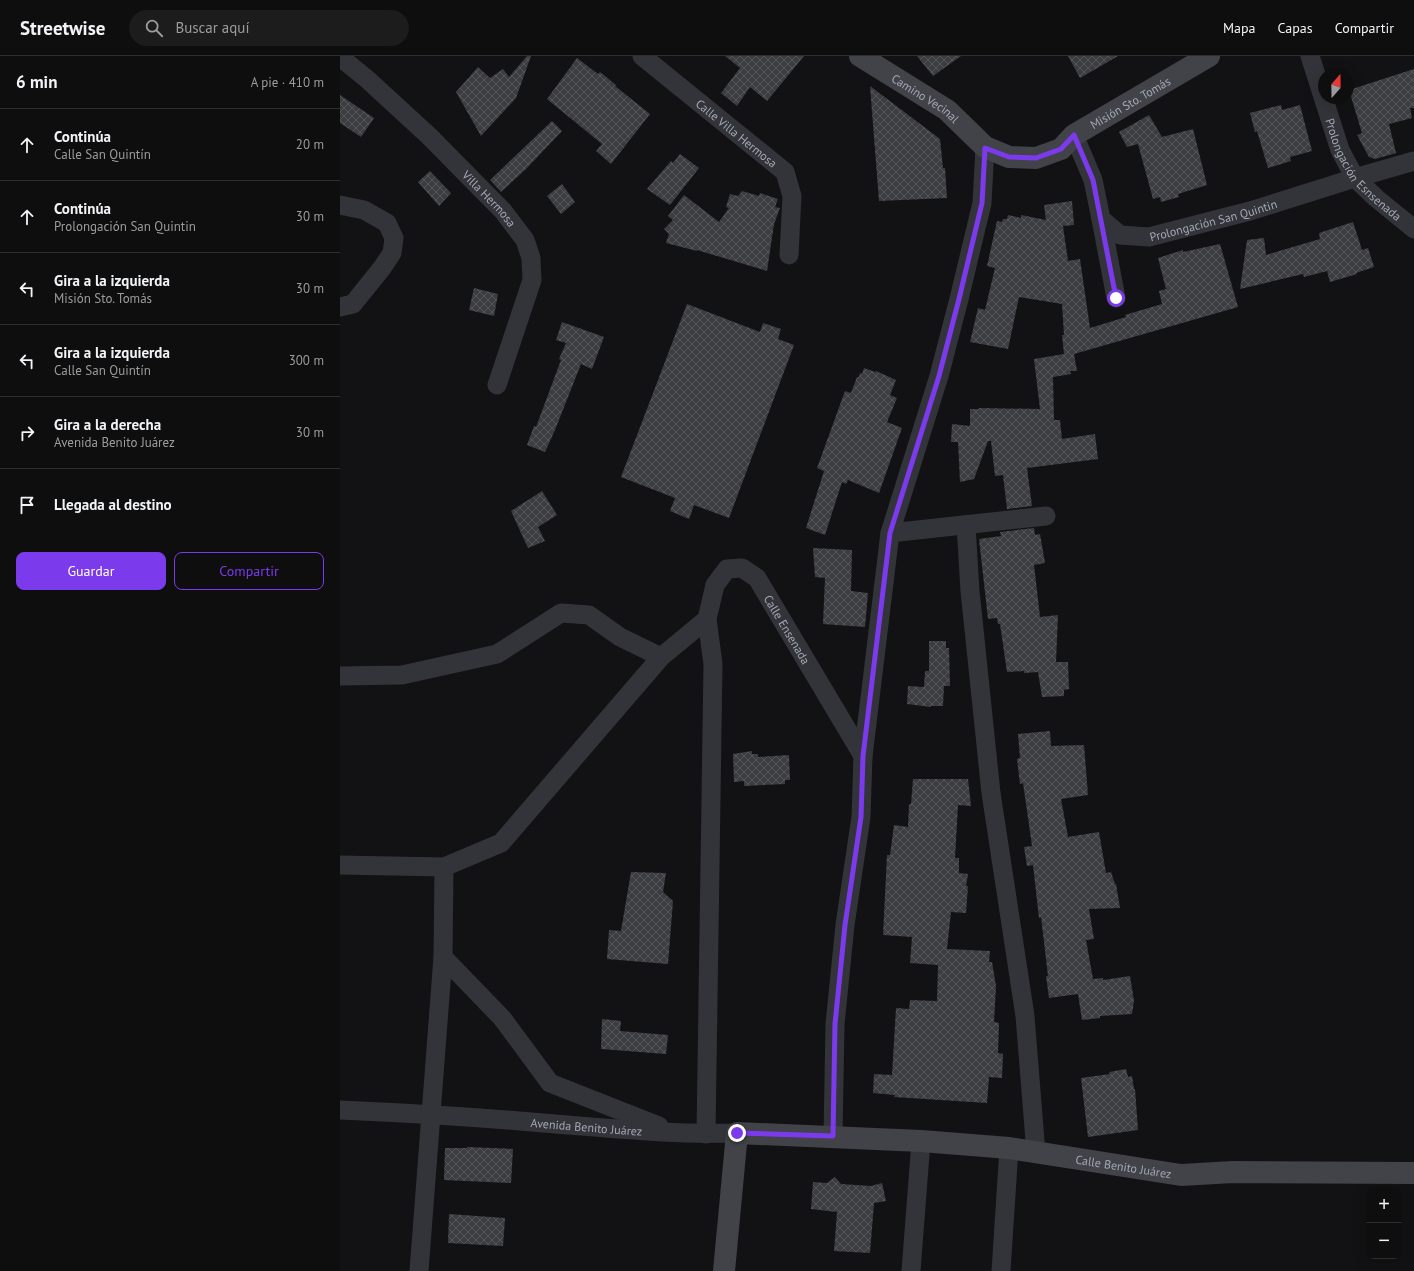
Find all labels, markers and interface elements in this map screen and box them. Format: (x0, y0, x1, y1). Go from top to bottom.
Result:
search box (129, 10, 409, 46)
text: Streetwise (20, 16, 105, 40)
icon: search (143, 17, 165, 39)
text: Buscar aquí (175, 18, 249, 37)
text: Mapa (1223, 19, 1256, 37)
text: Capas (1278, 19, 1313, 37)
text: Compartir (1335, 19, 1394, 37)
north arrow (1318, 68, 1354, 104)
street label: Camino Vecinal (889, 70, 963, 126)
text: 6 min (16, 71, 57, 93)
street label: Misión Sto. Tomás (1087, 73, 1173, 132)
text: A pie · 410 m (251, 74, 324, 91)
street label: Calle Villa Hermosa (693, 95, 780, 170)
street label: Prolongación Esnsenada (1323, 116, 1405, 223)
text: Continúa (54, 127, 111, 146)
icon: ahead (16, 134, 38, 156)
text: 20 m (296, 136, 324, 153)
text: Calle San Quintín (54, 146, 151, 163)
street label: Villa Hermosa (459, 166, 520, 229)
street label: Prolongación San Quintin (1148, 196, 1279, 244)
text: Continúa (54, 199, 111, 218)
icon: ahead (16, 206, 38, 228)
text: 30 m (296, 208, 324, 225)
text: Prolongación San Quintin (54, 218, 196, 235)
text: Gira a la izquierda (54, 271, 170, 290)
icon: left (16, 278, 38, 300)
text: 30 m (296, 280, 324, 297)
route start (1107, 289, 1125, 307)
text: Misión Sto. Tomás (54, 290, 152, 307)
text: Gira a la izquierda (54, 343, 170, 362)
icon: left (16, 350, 38, 372)
text: 300 m (289, 352, 324, 369)
text: Calle San Quintín (54, 362, 151, 379)
text: Gira a la derecha (54, 415, 161, 434)
icon: right (16, 422, 38, 444)
text: 30 m (296, 424, 324, 441)
text: Avenida Benito Juárez (54, 434, 175, 451)
icon: arrive (16, 494, 38, 516)
text: Llegada al destino (54, 495, 172, 514)
button: Guardar (16, 552, 166, 590)
button: Compartir (174, 552, 324, 590)
street label: Calle Ensenada (761, 592, 814, 667)
street label: Avenida Benito Juárez (530, 1114, 643, 1138)
route end (728, 1124, 746, 1142)
street label: Calle Benito Juárez (1075, 1151, 1173, 1181)
map controls (1366, 1187, 1402, 1259)
button: + (1366, 1187, 1402, 1223)
button: − (1366, 1223, 1402, 1259)

